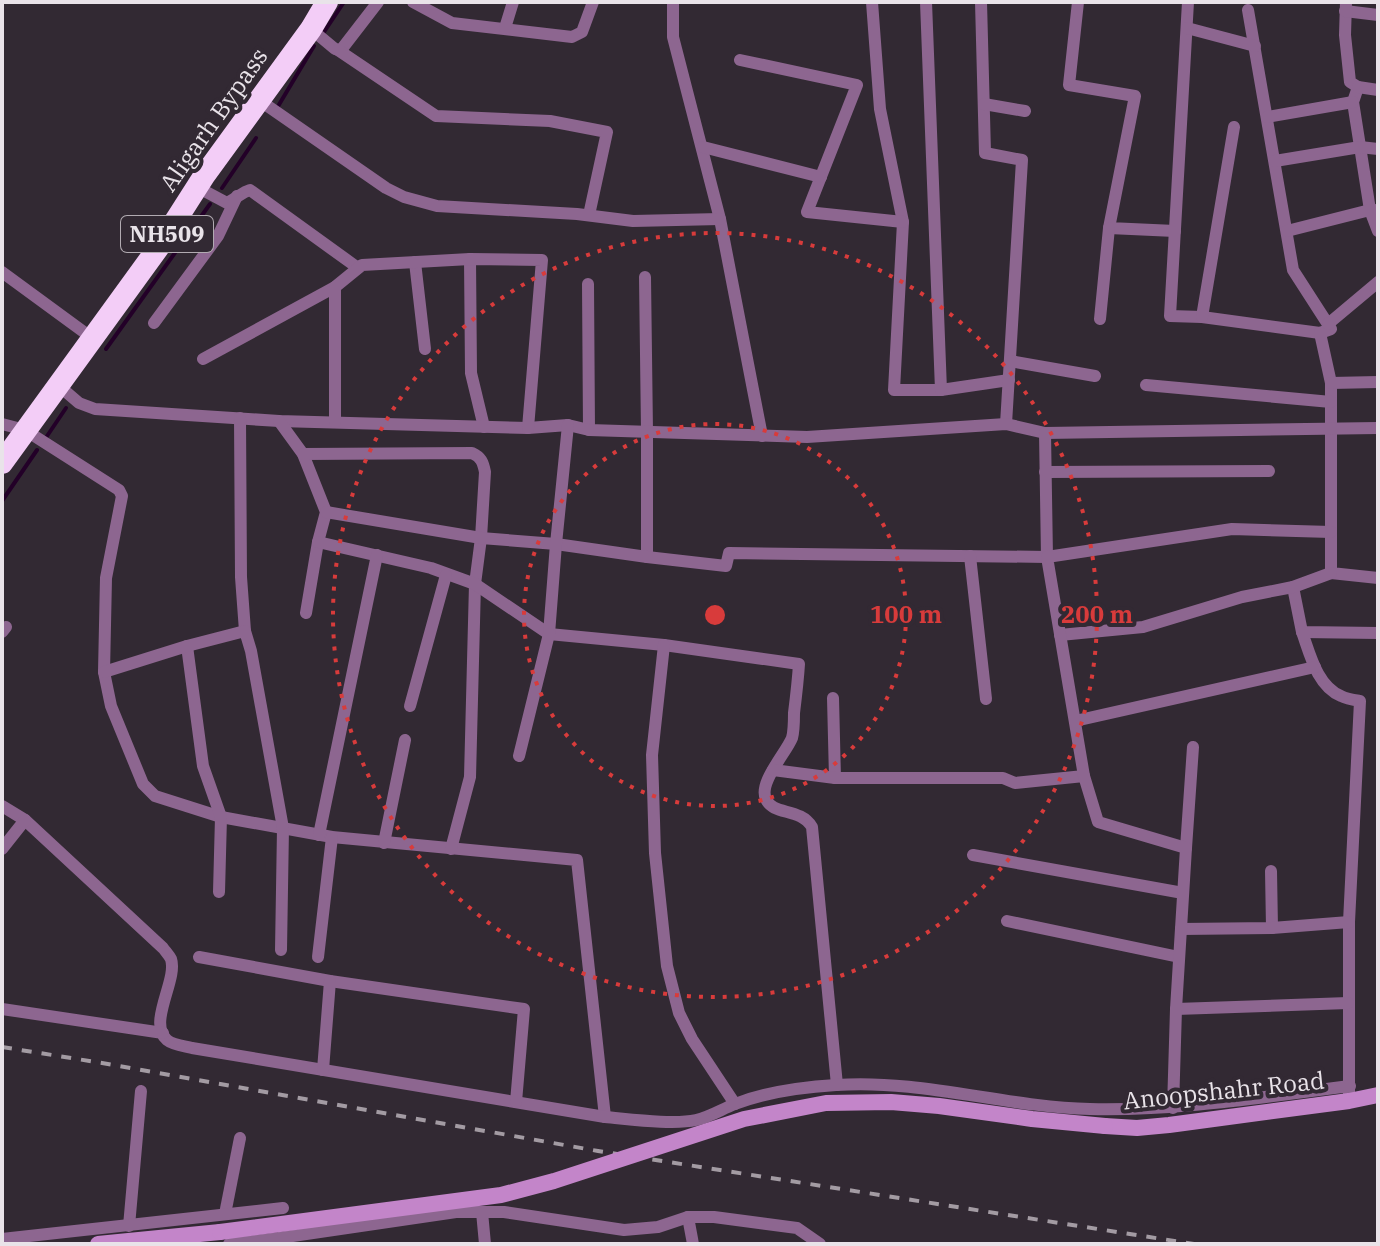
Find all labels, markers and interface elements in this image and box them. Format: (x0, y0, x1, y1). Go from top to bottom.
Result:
street label: Aligarh Bypass (152, 41, 275, 198)
road number: NH509 (121, 216, 213, 252)
text: 100 m (870, 598, 942, 630)
text: 200 m (1061, 598, 1133, 630)
centre of rings (701, 601, 729, 629)
street label: Anoopshahr Road (1122, 1064, 1326, 1116)

